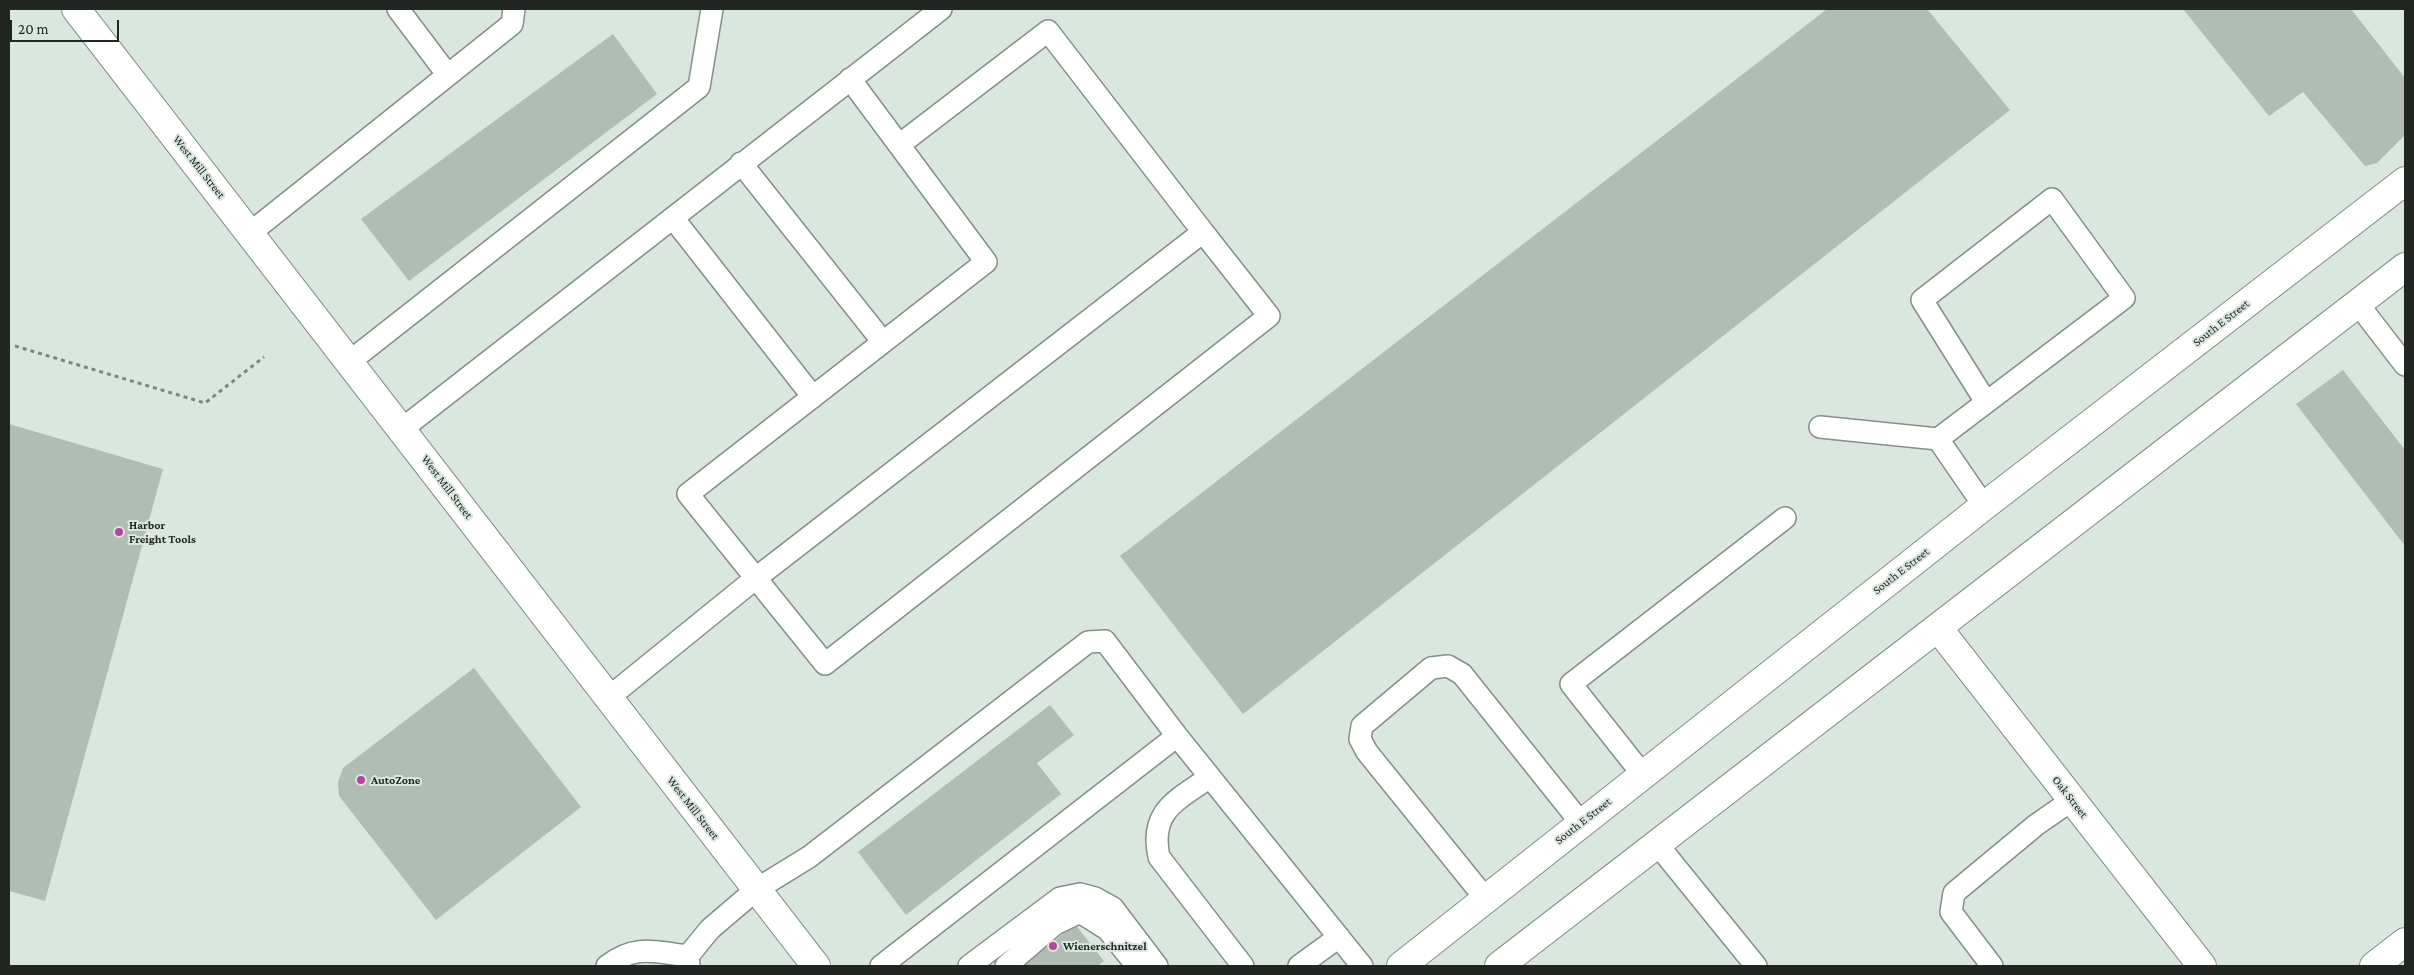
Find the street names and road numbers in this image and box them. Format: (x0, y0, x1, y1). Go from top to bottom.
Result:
street label: West Mill Street (170, 132, 228, 202)
street label: South E Street (2190, 297, 2252, 349)
street label: West Mill Street (418, 452, 476, 522)
street label: South E Street (1870, 545, 1932, 597)
street label: West Mill Street (664, 773, 722, 843)
street label: Oak Street (2049, 773, 2091, 821)
street label: South E Street (1552, 795, 1614, 847)

